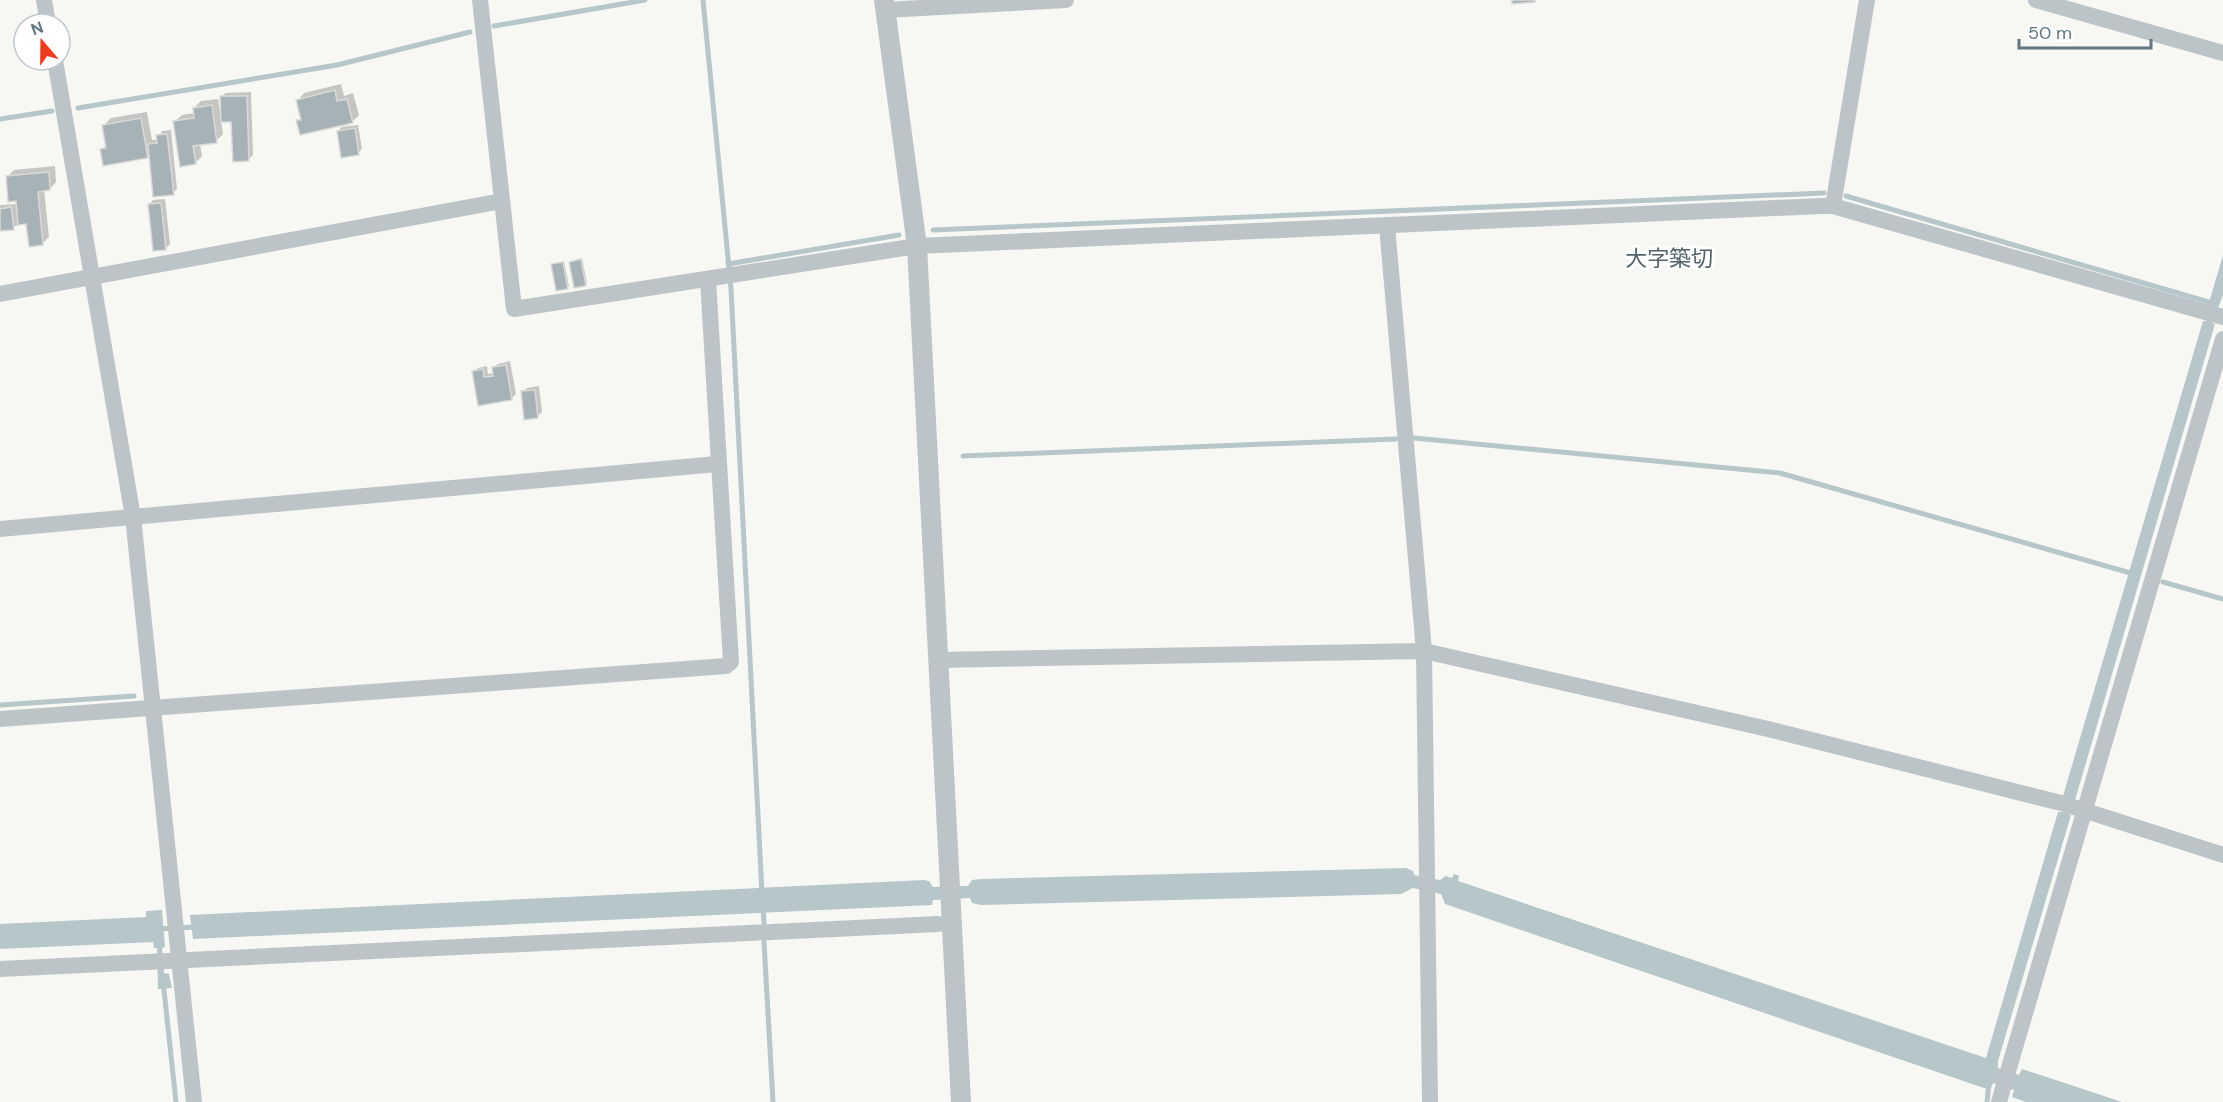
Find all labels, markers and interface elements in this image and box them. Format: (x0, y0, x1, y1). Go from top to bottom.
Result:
north arrow (12, 12, 72, 72)
scale bar (2019, 12, 2151, 50)
text: N (28, 17, 46, 40)
text: 50 m (2028, 21, 2072, 45)
district label: 大字築切 (1625, 244, 1713, 273)

